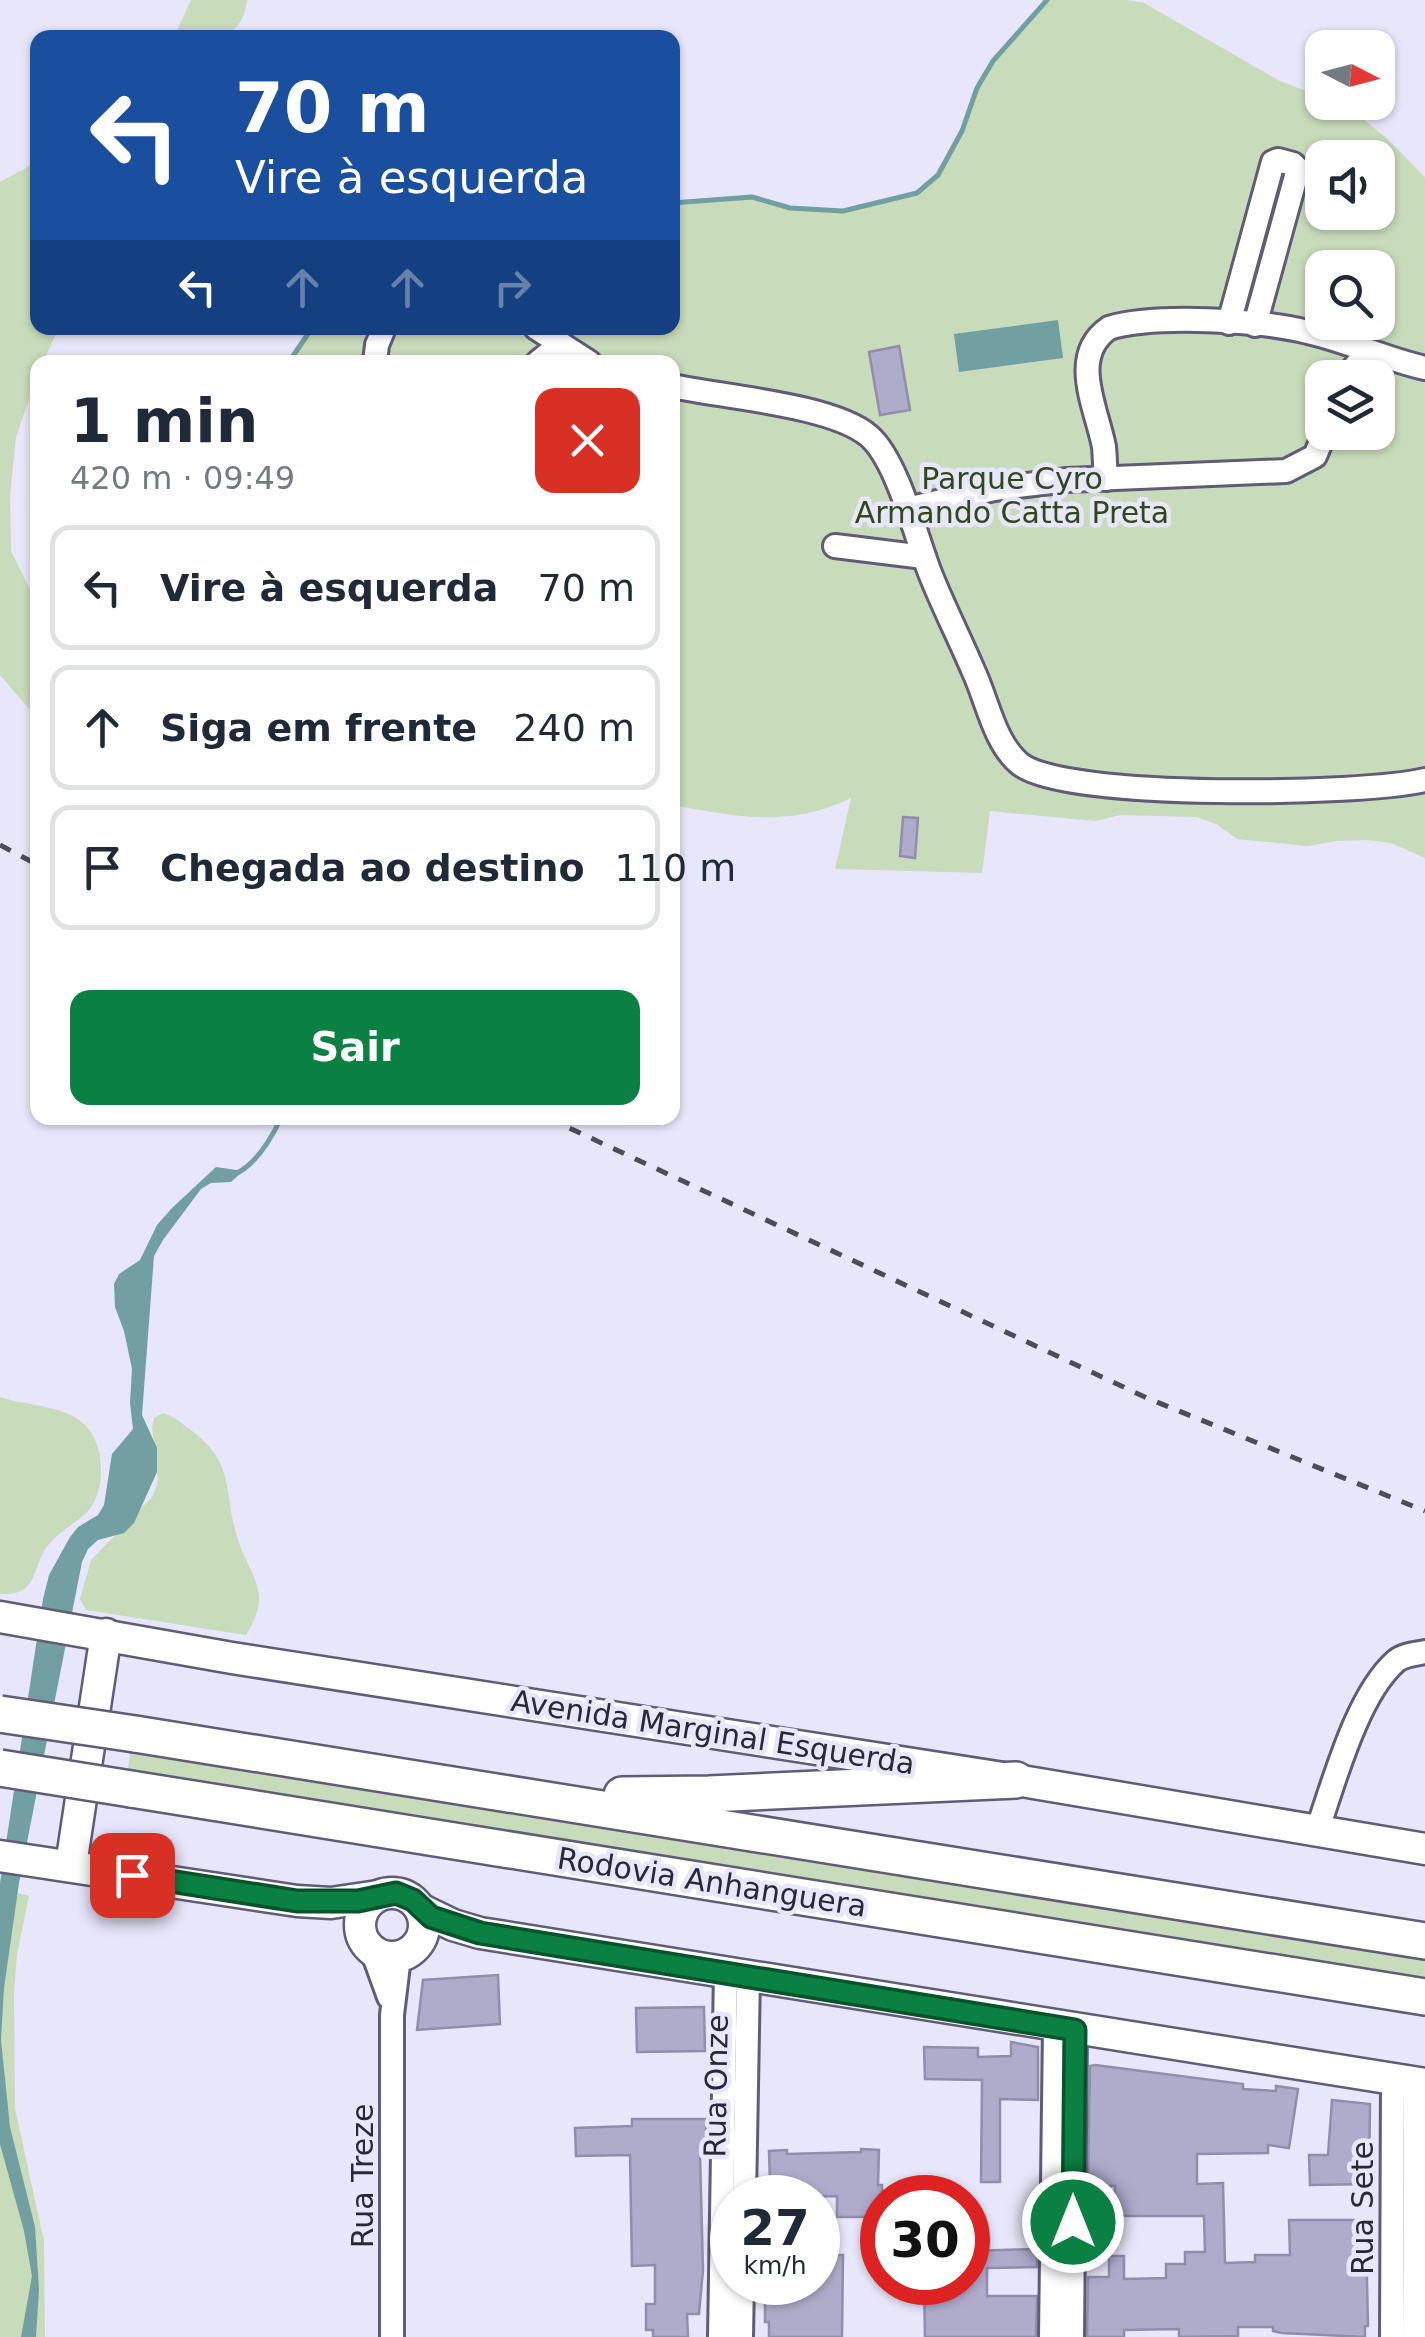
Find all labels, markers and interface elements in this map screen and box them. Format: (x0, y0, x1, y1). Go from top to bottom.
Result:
north arrow (1305, 30, 1395, 120)
map controls (1305, 30, 1395, 450)
text: 70 m (235, 67, 430, 149)
icon: left (70, 70, 200, 200)
button: sound (1305, 140, 1395, 230)
text: Vire à esquerda (235, 151, 588, 204)
button: search (1305, 250, 1395, 340)
icon: left (170, 260, 225, 315)
icon: ahead (275, 260, 330, 315)
icon: ahead (380, 260, 435, 315)
icon: right (485, 260, 540, 315)
button: layers (1305, 360, 1395, 450)
text: 1 min (70, 386, 258, 456)
button: close (535, 388, 640, 493)
text: 420 m · 09:49 (70, 459, 295, 497)
park label: Parque Cyro Armando Catta Preta (855, 461, 1169, 530)
icon: left (75, 560, 130, 615)
text: Vire à esquerda (160, 566, 498, 610)
text: 70 m (538, 566, 635, 610)
icon: ahead (75, 700, 130, 755)
text: Siga em frente (160, 706, 477, 750)
text: 240 m (513, 706, 635, 750)
icon: arrive (75, 840, 130, 895)
text: Chegada ao destino (160, 846, 585, 890)
text: 110 m (615, 846, 736, 890)
button: Sair (70, 990, 640, 1105)
street label: Avenida Marginal Esquerda (509, 1683, 917, 1781)
pin (90, 1833, 175, 1918)
street label: Rodovia Anhanguera (555, 1840, 869, 1924)
icon: arrive (105, 1848, 160, 1903)
street label: Rua Onze (697, 2014, 735, 2158)
street label: Rua Treze (345, 2104, 380, 2248)
street label: Rua Sete (1345, 2141, 1380, 2275)
position arrow (1021, 2170, 1125, 2274)
speed limit sign: 30 (860, 2175, 990, 2305)
text: 27 (740, 2199, 810, 2257)
text: km/h (743, 2251, 807, 2280)

